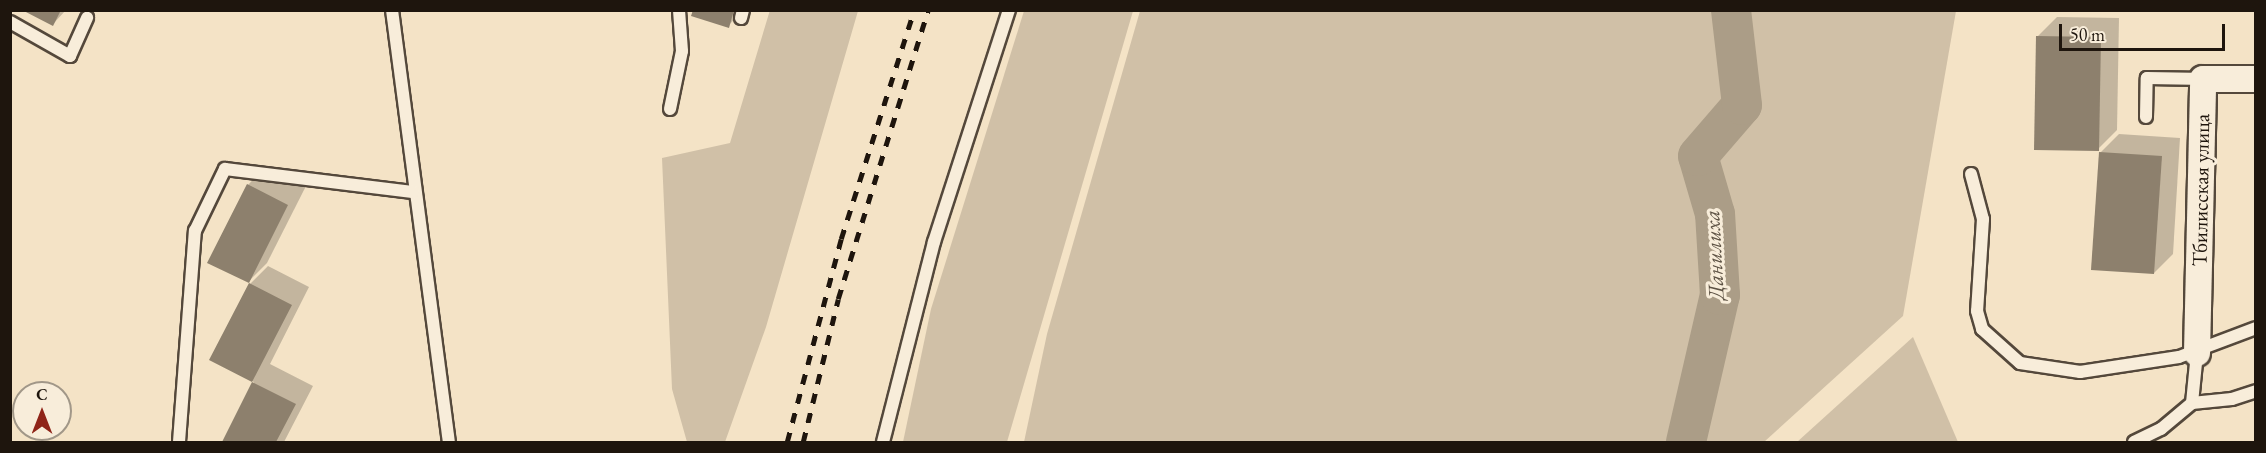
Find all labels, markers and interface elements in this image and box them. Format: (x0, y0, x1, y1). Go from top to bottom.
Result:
scale bar (2062, 12, 2228, 50)
text: 50 m (2070, 23, 2105, 46)
street label: Тбилисская улица (2187, 113, 2215, 267)
water label: Данилиха (1698, 209, 1730, 301)
north arrow (12, 381, 72, 441)
text: С (36, 384, 48, 405)

